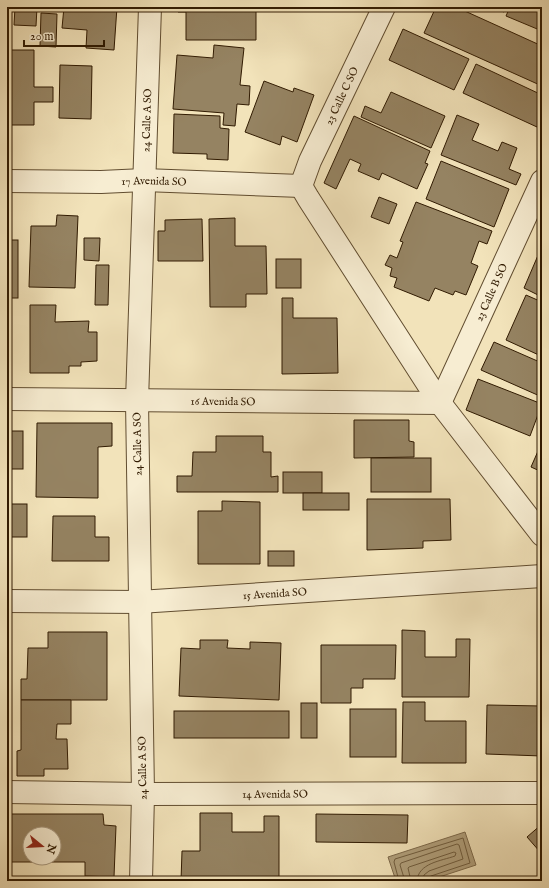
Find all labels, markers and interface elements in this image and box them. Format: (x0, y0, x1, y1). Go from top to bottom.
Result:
scale bar (24, 22, 104, 48)
text: 20 m (30, 29, 53, 44)
street label: 23 Calle C SO (322, 65, 362, 127)
street label: 24 Calle A SO (139, 88, 155, 152)
street label: 17 Avenida SO (121, 174, 187, 190)
street label: 23 Calle B SO (472, 261, 511, 324)
street label: 16 Avenida SO (190, 395, 255, 409)
street label: 24 Calle A SO (130, 412, 146, 476)
street label: 15 Avenida SO (242, 585, 307, 603)
street label: 24 Calle A SO (135, 736, 151, 800)
street label: 14 Avenida SO (242, 788, 308, 802)
north arrow (22, 826, 62, 866)
text: N (42, 841, 59, 856)

